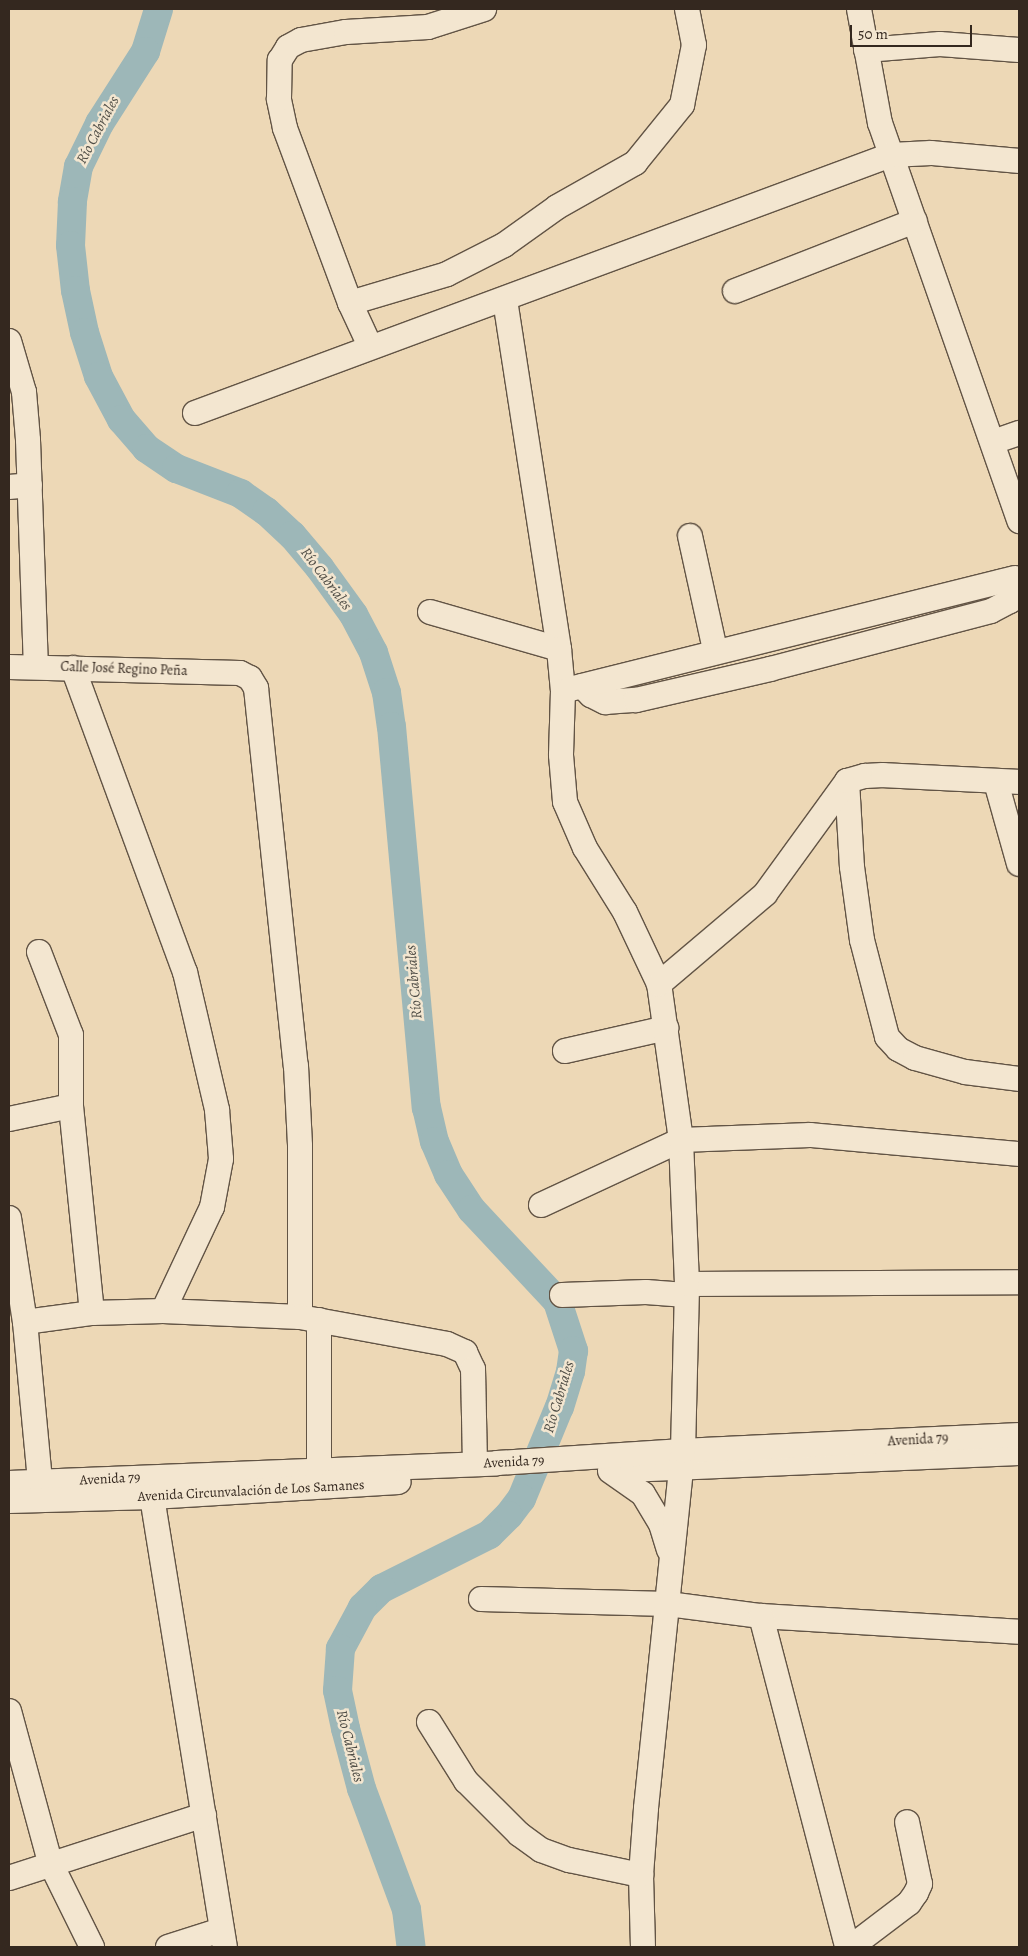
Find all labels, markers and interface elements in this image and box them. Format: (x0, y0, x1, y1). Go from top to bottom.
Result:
scale bar (853, 15, 976, 47)
text: 50 m (858, 24, 888, 44)
water label: Río Cabriales (73, 93, 123, 167)
water label: Río Cabriales (297, 544, 355, 614)
street label: Calle José Regino Peña (60, 658, 188, 680)
water label: Río Cabriales (402, 944, 426, 1020)
water label: Río Cabriales (540, 1359, 578, 1435)
street label: Avenida 79 (887, 1430, 949, 1450)
street label: Avenida 79 (483, 1452, 545, 1472)
street label: Avenida 79 (79, 1469, 141, 1489)
street label: Avenida Circunvalación de Los Samanes (137, 1477, 365, 1505)
water label: Río Cabriales (332, 1708, 368, 1784)

